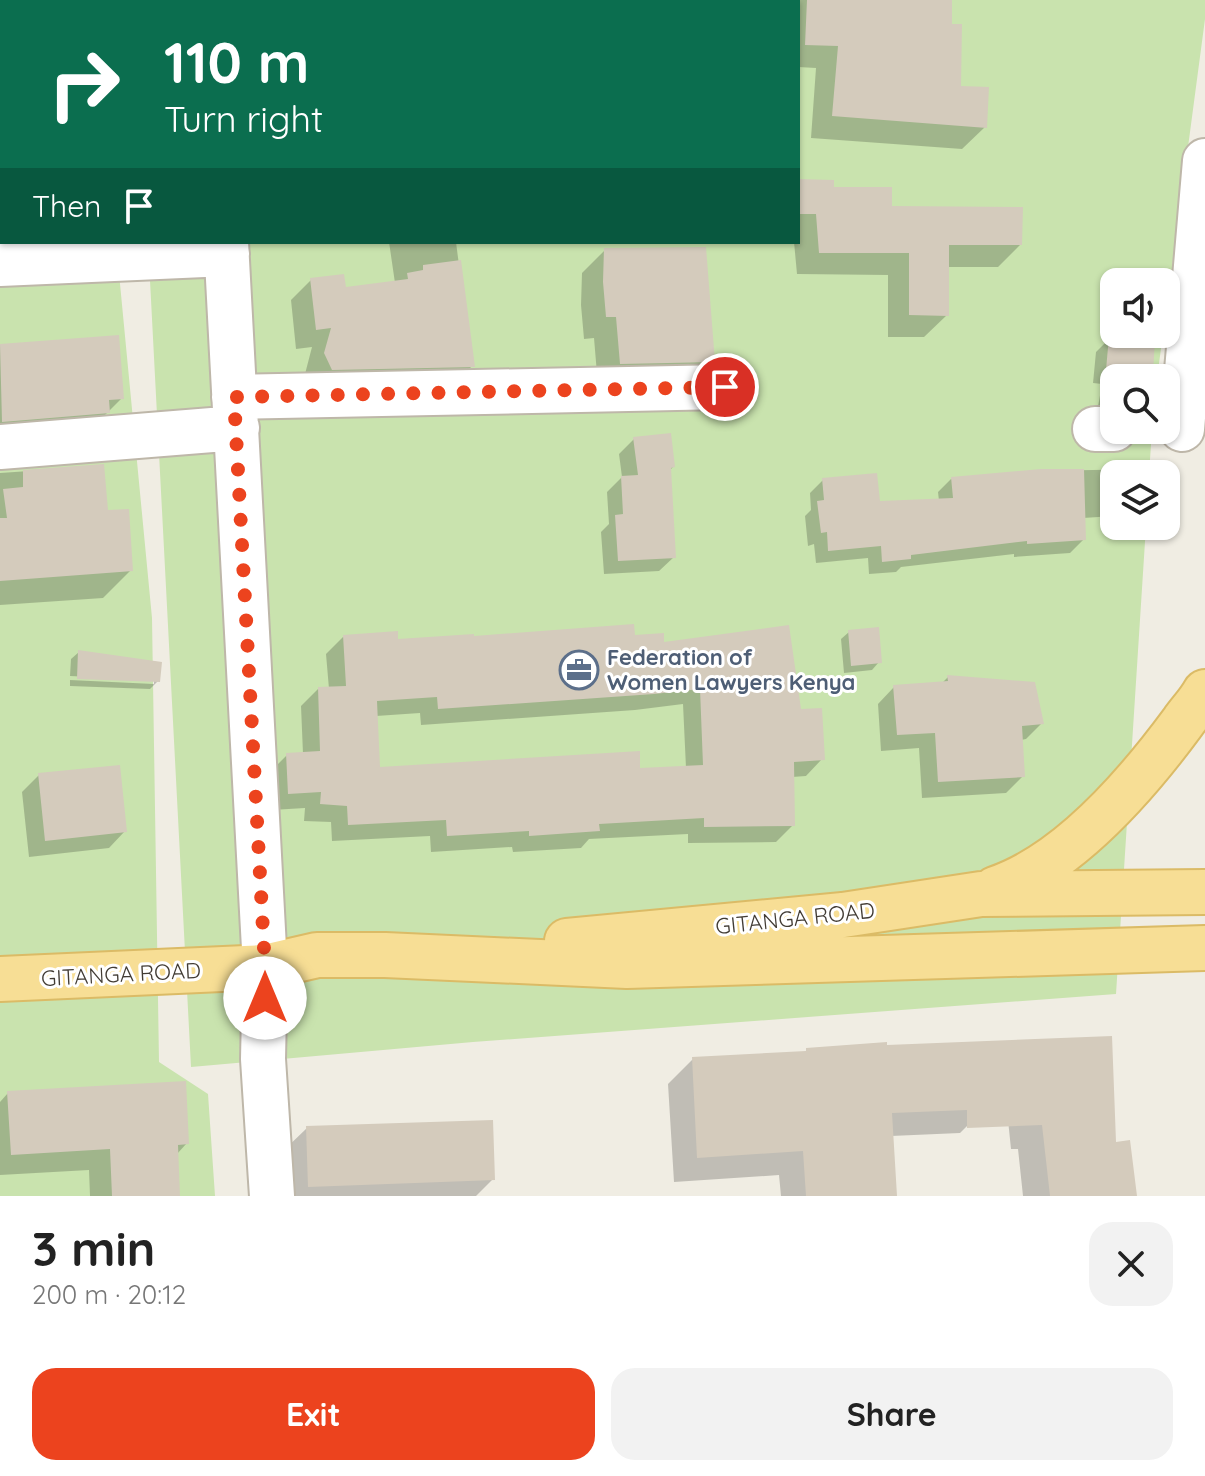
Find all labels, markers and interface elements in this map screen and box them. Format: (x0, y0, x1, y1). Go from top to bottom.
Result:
text: 110 m (164, 27, 309, 97)
icon: right (32, 32, 136, 136)
text: Turn right (164, 96, 323, 141)
icon: arrive (117, 184, 161, 228)
text: Then (32, 187, 101, 225)
map controls (1100, 268, 1180, 540)
button: sound (1100, 268, 1180, 348)
pin (691, 353, 759, 421)
button: search (1100, 364, 1180, 444)
icon: arrive (703, 365, 747, 409)
button: layers (1100, 460, 1180, 540)
place label: Federation of Women Lawyers Kenya (607, 643, 855, 696)
office icon: Federation of Women Lawyers Kenya (558, 649, 600, 691)
street label: GITANGA ROAD (714, 896, 876, 940)
street label: GITANGA ROAD (40, 956, 202, 992)
position arrow (223, 956, 307, 1040)
text: 3 min (32, 1218, 155, 1278)
button: close (1089, 1222, 1173, 1306)
text: 200 m · 20:12 (32, 1278, 186, 1311)
button: Exit (32, 1368, 595, 1460)
button: Share (611, 1368, 1173, 1460)

